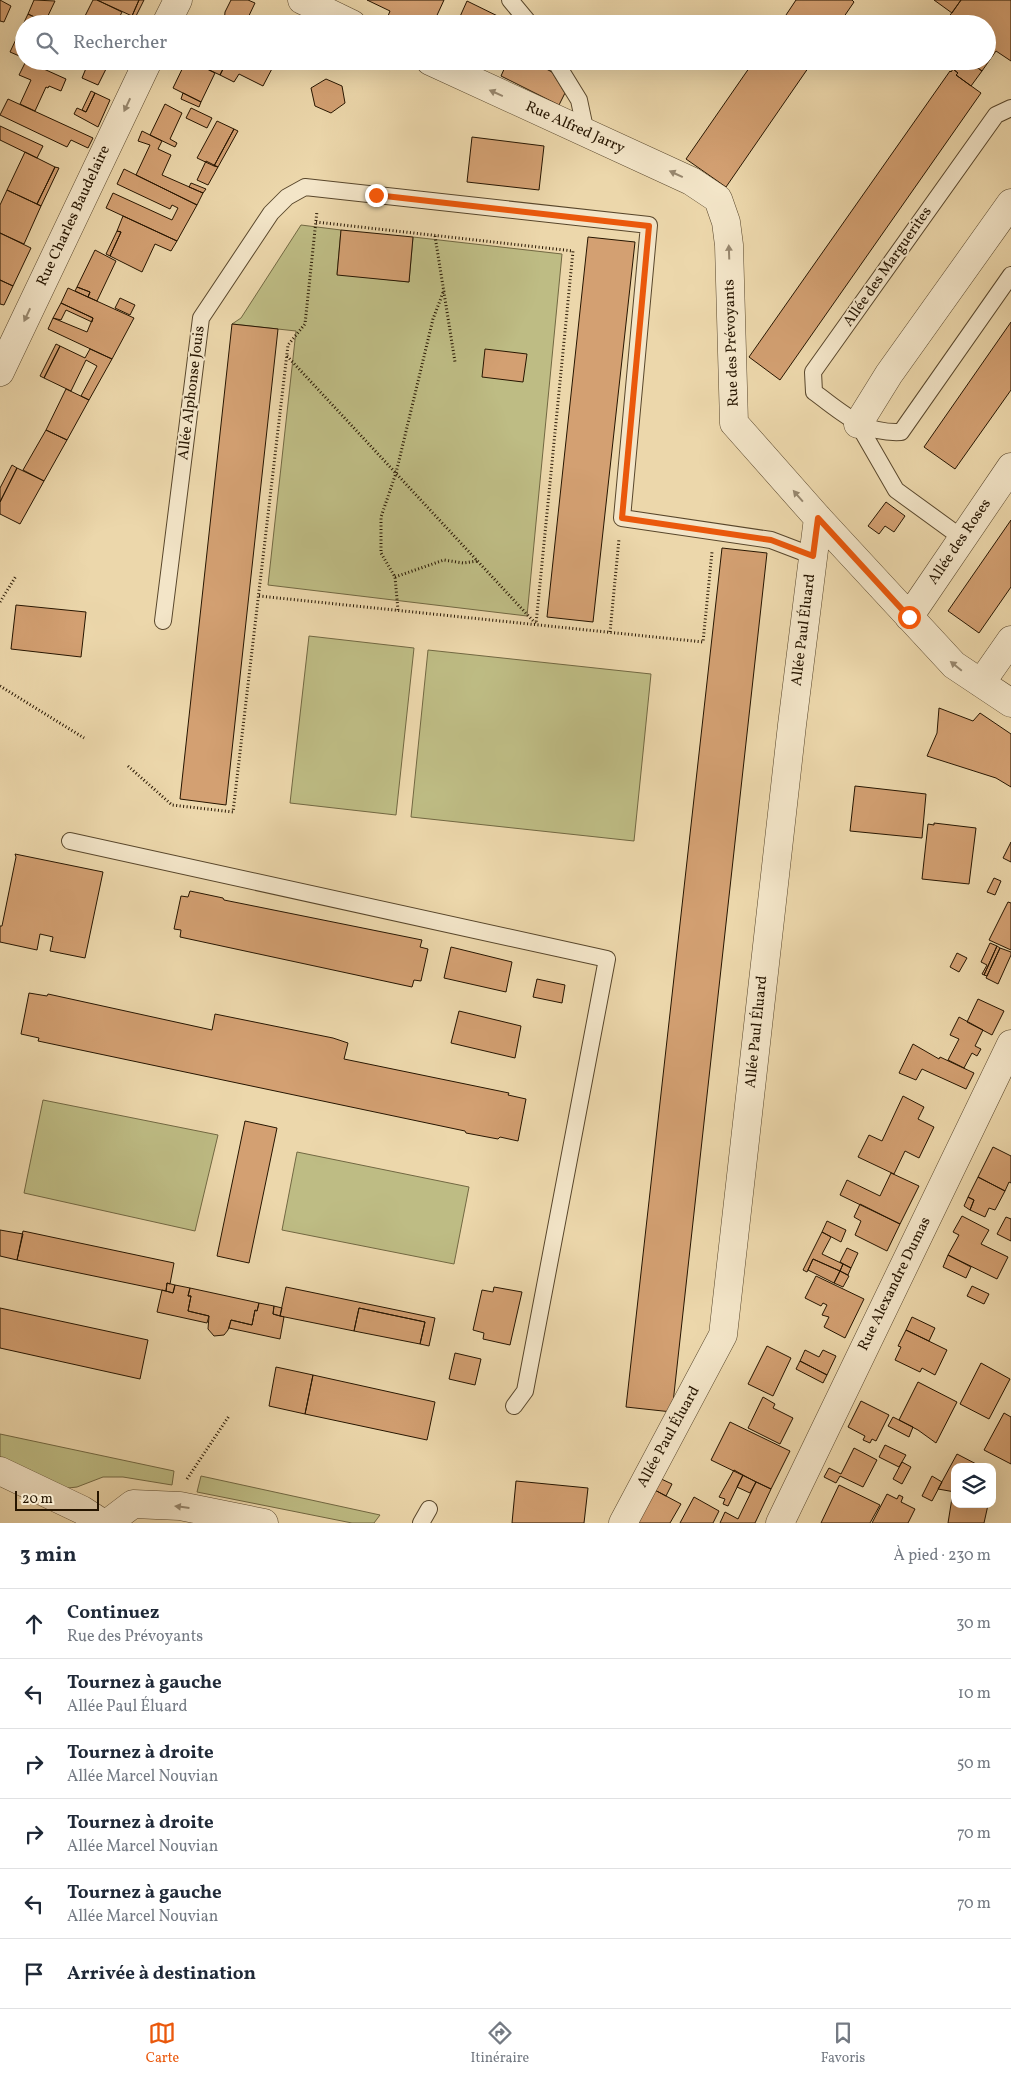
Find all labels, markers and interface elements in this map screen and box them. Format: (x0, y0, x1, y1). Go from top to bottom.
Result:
search box (15, 15, 996, 70)
icon: search (33, 29, 61, 57)
text: Rechercher (73, 30, 167, 56)
one-way arrow (489, 88, 503, 96)
street label: Rue Alfred Jarry (522, 97, 628, 159)
one-way arrow (122, 98, 130, 112)
street label: Rue Charles Baudelaire (32, 142, 116, 290)
one-way arrow (669, 170, 683, 178)
route end (365, 184, 388, 207)
street label: Allée des Marguerites (839, 203, 937, 331)
one-way arrow (725, 244, 733, 260)
street label: Rue des Prévoyants (719, 279, 745, 407)
one-way arrow (23, 308, 31, 322)
street label: Allée Alphonse Jouis (173, 325, 211, 461)
one-way arrow (792, 490, 804, 502)
street label: Allée des Roses (923, 495, 997, 589)
street label: Allée Paul Éluard (787, 573, 821, 687)
route start (898, 606, 921, 629)
one-way arrow (950, 660, 963, 671)
street label: Allée Paul Éluard (741, 975, 773, 1089)
street label: Rue Alexandre Dumas (853, 1213, 937, 1355)
street label: Allée Paul Éluard (632, 1382, 706, 1492)
map controls (951, 1463, 996, 1508)
button: layers (951, 1463, 996, 1508)
scale bar (15, 1488, 99, 1511)
text: 20 m (22, 1490, 53, 1509)
one-way arrow (173, 1503, 189, 1511)
text: 3 min (20, 1541, 76, 1570)
text: À pied · 230 m (893, 1545, 991, 1567)
text: Continuez (67, 1600, 159, 1626)
icon: ahead (20, 1610, 48, 1638)
text: 30 m (956, 1613, 991, 1635)
text: Rue des Prévoyants (67, 1626, 203, 1648)
text: Tournez à gauche (67, 1670, 222, 1696)
icon: left (20, 1680, 48, 1708)
text: 10 m (958, 1683, 991, 1705)
text: Allée Paul Éluard (67, 1696, 188, 1718)
text: Tournez à droite (67, 1740, 214, 1766)
icon: right (20, 1750, 48, 1778)
text: 50 m (957, 1753, 991, 1775)
text: Allée Marcel Nouvian (67, 1766, 218, 1788)
text: Tournez à droite (67, 1810, 214, 1836)
icon: right (20, 1820, 48, 1848)
text: 70 m (957, 1823, 991, 1845)
text: Allée Marcel Nouvian (67, 1836, 218, 1858)
text: Tournez à gauche (67, 1880, 222, 1906)
icon: left (20, 1890, 48, 1918)
text: 70 m (957, 1893, 991, 1915)
text: Allée Marcel Nouvian (67, 1906, 218, 1928)
icon: arrive (20, 1960, 48, 1988)
text: Arrivée à destination (67, 1961, 256, 1987)
tab: Carte (146, 2019, 179, 2068)
tab: Itinéraire (471, 2019, 529, 2068)
tab: Favoris (821, 2019, 865, 2068)

